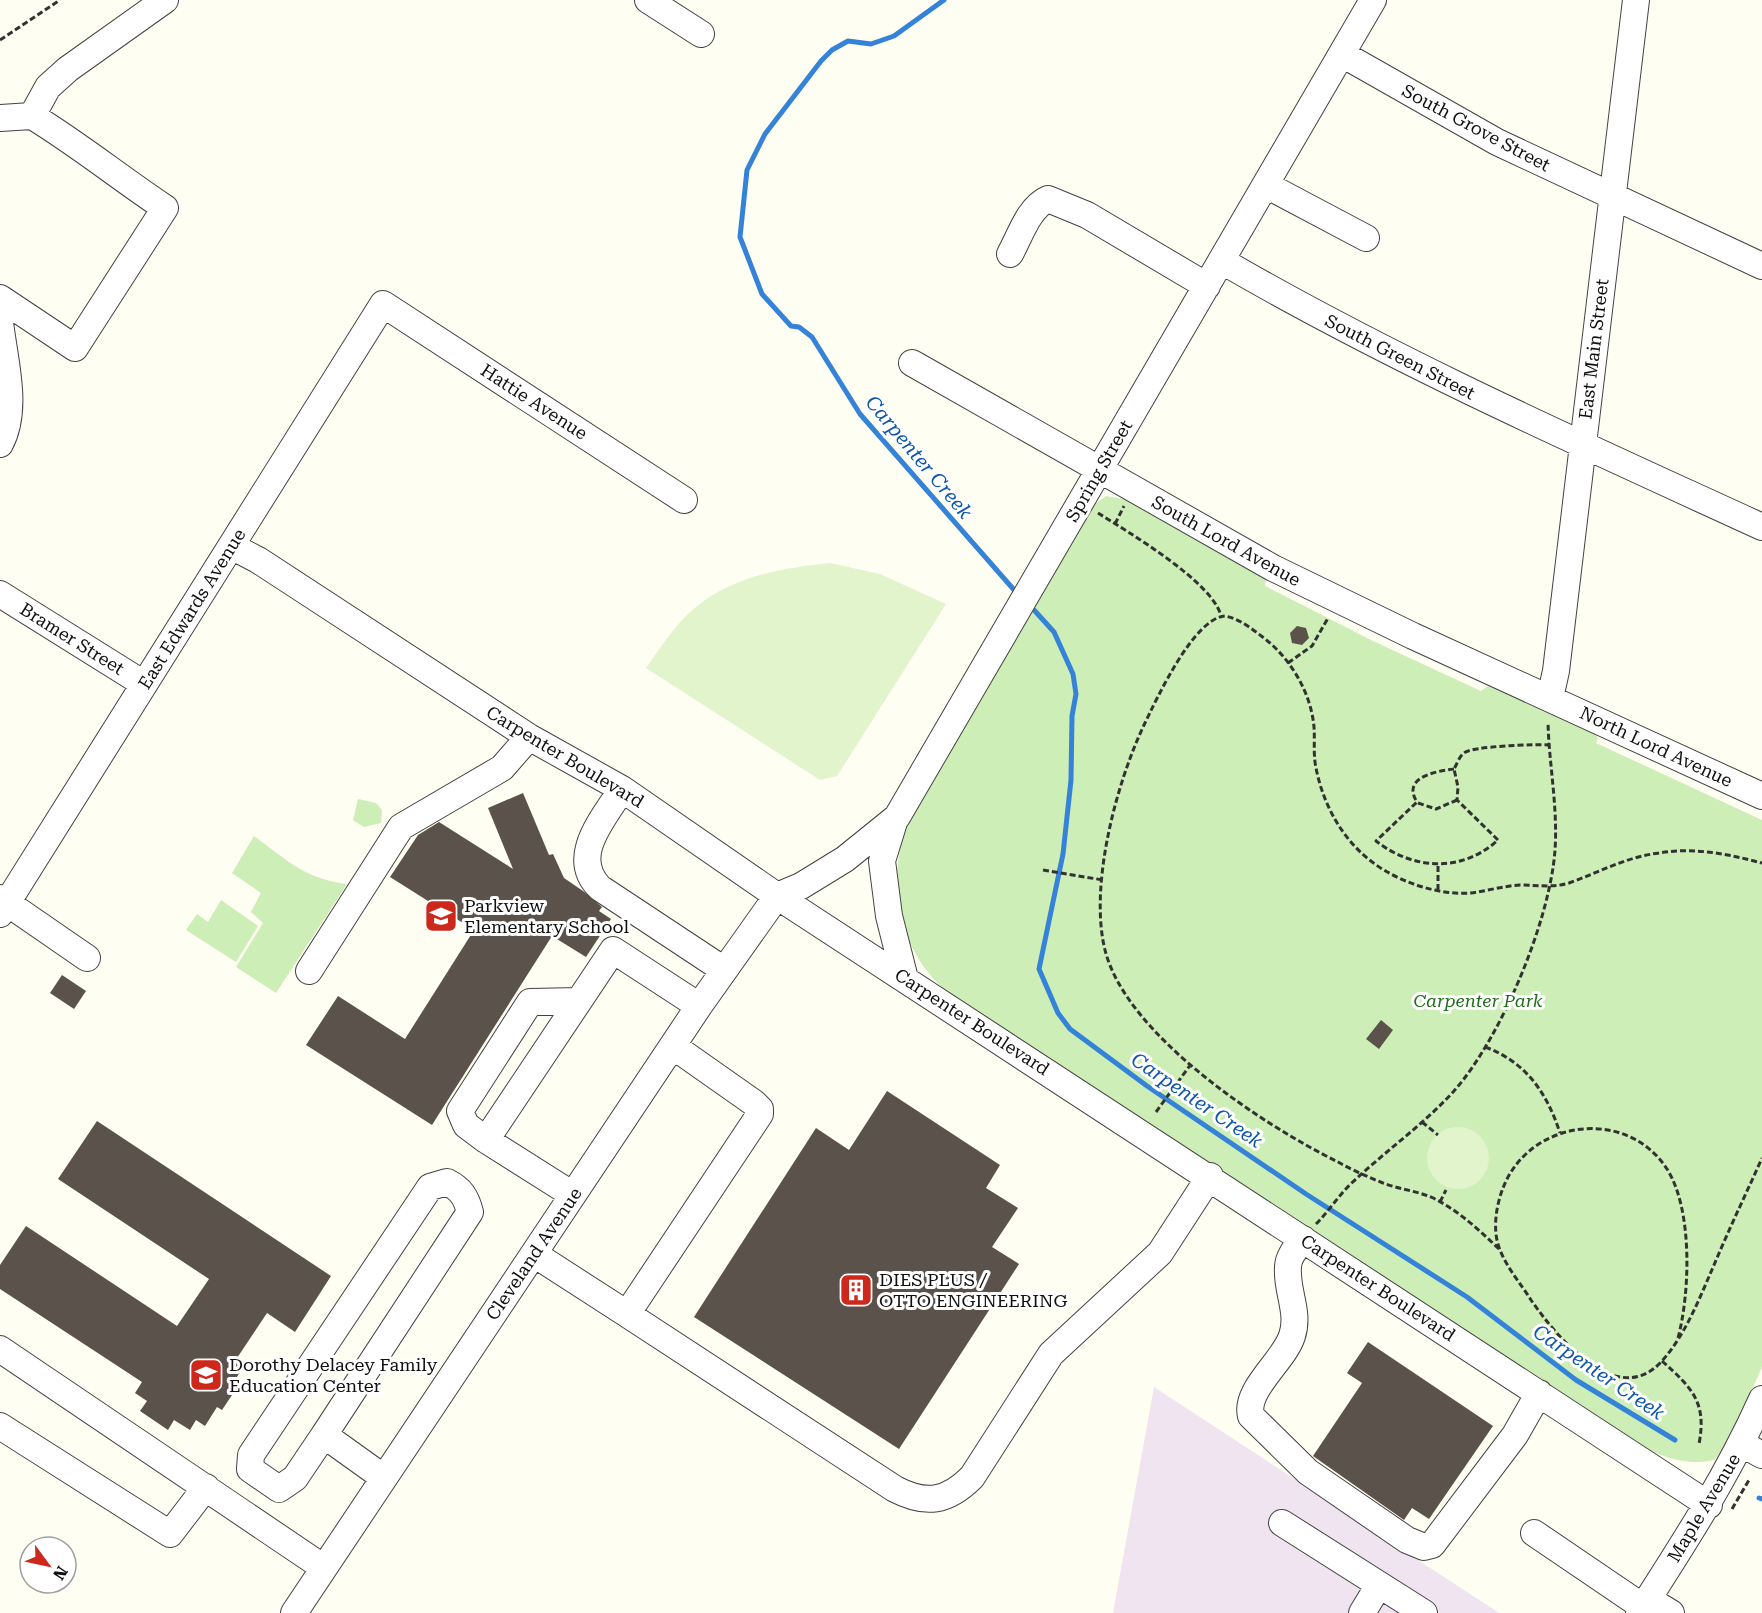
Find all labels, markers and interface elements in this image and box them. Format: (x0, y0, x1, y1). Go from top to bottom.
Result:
street label: South Grove Street (1399, 80, 1554, 176)
street label: East Main Street (1574, 277, 1613, 420)
street label: South Green Street (1322, 310, 1479, 404)
street label: Hattie Avenue (477, 359, 592, 444)
water label: Carpenter Creek (861, 391, 978, 524)
street label: Spring Street (1061, 416, 1136, 525)
street label: South Lord Avenue (1148, 491, 1304, 590)
street label: East Edwards Avenue (134, 525, 250, 693)
street label: Bramer Street (16, 598, 128, 679)
street label: Carpenter Boulevard (483, 701, 648, 812)
street label: North Lord Avenue (1577, 702, 1736, 791)
place label: Parkview Elementary School (464, 895, 629, 937)
school or university icon: Parkview Elementary School (423, 898, 459, 934)
street label: Carpenter Boulevard (891, 964, 1054, 1080)
park label: Carpenter Park (1413, 990, 1543, 1011)
water label: Carpenter Creek (1127, 1047, 1267, 1153)
street label: Cleveland Avenue (481, 1183, 586, 1324)
street label: Carpenter Boulevard (1297, 1230, 1460, 1346)
place label: DIES PLUS / OTTO ENGINEERING (879, 1269, 1067, 1311)
building icon: DIES PLUS / OTTO ENGINEERING (838, 1272, 874, 1308)
water label: Carpenter Creek (1529, 1319, 1669, 1425)
place label: Dorothy Delacey Family Education Center (229, 1354, 438, 1396)
school or university icon: Dorothy Delacey Family Education Center (188, 1357, 224, 1393)
street label: Maple Avenue (1663, 1450, 1744, 1566)
north arrow (18, 1535, 78, 1595)
text: N (49, 1563, 71, 1583)

